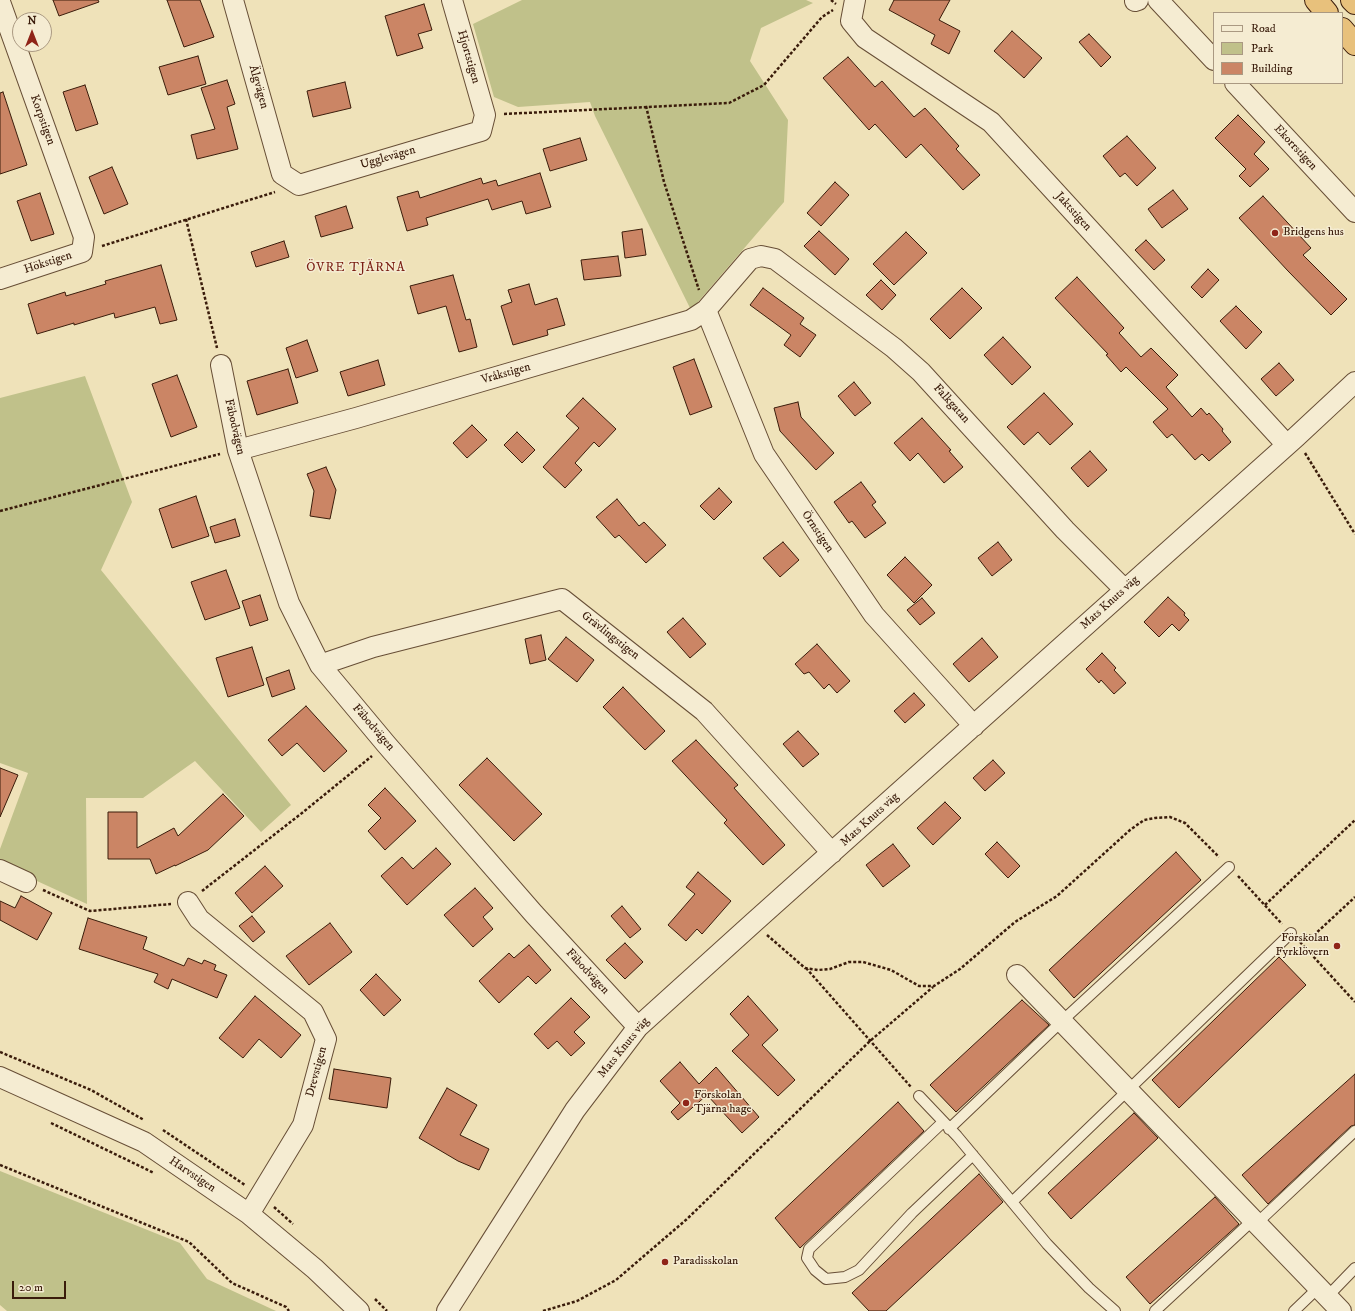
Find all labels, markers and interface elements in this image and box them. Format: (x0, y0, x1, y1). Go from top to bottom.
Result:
north arrow (12, 12, 52, 52)
legend (1213, 12, 1343, 84)
text: N (27, 14, 37, 28)
text: Road (1251, 21, 1276, 36)
street label: Hjortstigen (453, 29, 483, 85)
text: Park (1251, 41, 1273, 56)
text: Building (1251, 61, 1292, 76)
street label: Älgvägen (245, 63, 271, 111)
street label: Korpstigen (26, 93, 58, 147)
street label: Ekorrstigen (1270, 122, 1320, 174)
street label: Ugglevägen (359, 143, 417, 173)
street label: Jaktstigen (1052, 190, 1094, 234)
place label: Bridgens hus (1283, 226, 1344, 240)
marker: Bridgens hus (1270, 228, 1280, 238)
street label: Hökstigen (22, 248, 74, 278)
district label: ÖVRE TJÄRNA (306, 260, 406, 276)
street label: Vråkstigen (480, 360, 532, 388)
street label: Falkgatan (930, 381, 972, 427)
street label: Fäbodvägen (221, 397, 247, 457)
street label: Örnstigen (798, 508, 836, 556)
street label: Mats Knuts väg (1078, 573, 1142, 633)
street label: Grävlingstigen (578, 609, 642, 663)
street label: Fäbodvägen (349, 702, 397, 754)
street label: Mats Knuts väg (838, 790, 902, 850)
place label: Förskolan Fyrklövern (1276, 932, 1329, 960)
marker: Förskolan Fyrklövern (1332, 941, 1342, 951)
street label: Fäbodvägen (562, 946, 612, 998)
street label: Mats Knuts väg (595, 1015, 653, 1081)
street label: Drevstigen (303, 1045, 331, 1099)
place label: Förskolan Tjärna hage (694, 1089, 752, 1117)
marker: Förskolan Tjärna hage (681, 1098, 691, 1108)
street label: Harvstigen (166, 1154, 218, 1196)
place label: Paradisskolan (673, 1255, 738, 1269)
marker: Paradisskolan (660, 1257, 670, 1267)
scale bar (14, 1273, 68, 1299)
text: 20 m (19, 1280, 43, 1295)

